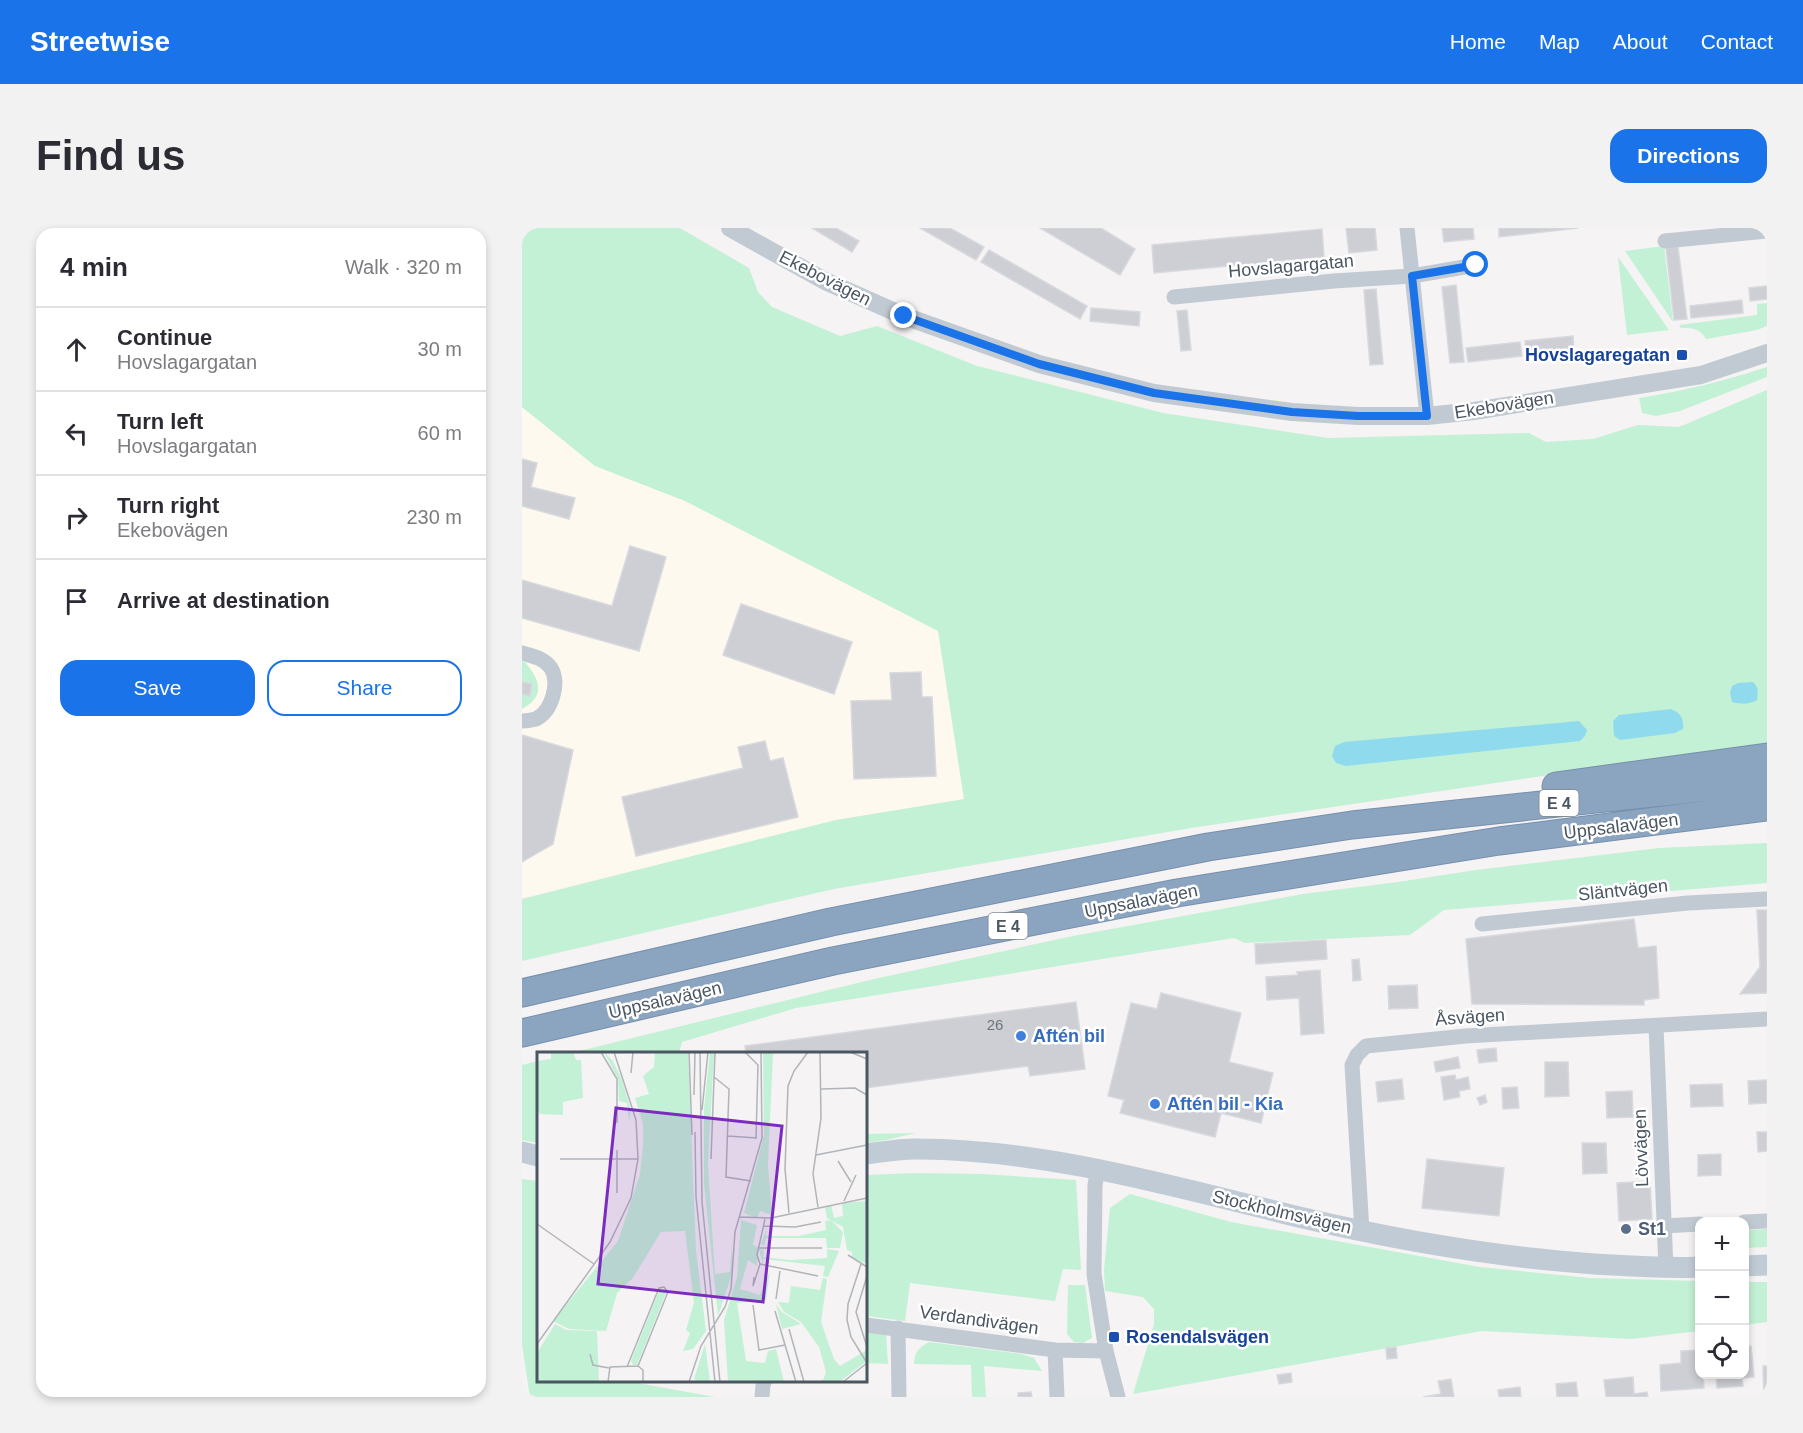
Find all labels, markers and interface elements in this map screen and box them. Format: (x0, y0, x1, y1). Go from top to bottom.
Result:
text: Streetwise (30, 26, 170, 57)
text: Home (1450, 30, 1506, 53)
text: Map (1539, 30, 1580, 53)
text: About (1613, 30, 1668, 53)
text: Contact (1701, 30, 1773, 53)
button: Directions (1610, 129, 1767, 183)
text: Find us (36, 132, 185, 179)
street label: Ekebovägen (776, 246, 874, 310)
street label: Hovslagargatan (1227, 251, 1355, 281)
route start (1462, 251, 1488, 277)
text: 4 min (60, 252, 128, 282)
text: Walk · 320 m (345, 256, 462, 278)
route end (890, 302, 916, 328)
text: Continue (117, 325, 212, 350)
icon: ahead (60, 333, 93, 366)
text: 30 m (418, 338, 462, 360)
place label: Hovslagaregatan (1525, 345, 1670, 365)
marker: Hovslagaregatan (1675, 348, 1689, 362)
text: Hovslagargatan (117, 351, 257, 373)
street label: Ekebovägen (1453, 387, 1555, 423)
text: Turn left (117, 409, 203, 434)
icon: left (60, 417, 93, 450)
text: 60 m (418, 422, 462, 444)
text: Hovslagargatan (117, 435, 257, 457)
text: Turn right (117, 493, 219, 518)
icon: right (60, 501, 93, 534)
text: 230 m (406, 506, 462, 528)
text: Ekebovägen (117, 519, 228, 541)
icon: arrive (60, 585, 93, 618)
text: Arrive at destination (117, 588, 330, 613)
button: Save (60, 660, 255, 716)
button: Share (267, 660, 462, 716)
road number: E 4 (1540, 790, 1578, 816)
street label: Uppsalavägen (1563, 809, 1679, 843)
street label: Släntvägen (1577, 875, 1669, 905)
street label: Uppsalavägen (1083, 880, 1199, 922)
road number: E 4 (988, 913, 1028, 939)
street label: Uppsalavägen (607, 977, 723, 1023)
street label: Åsvägen (1434, 1005, 1506, 1029)
house number: 26 (987, 1016, 1003, 1033)
place label: Aftén bil (1033, 1026, 1105, 1046)
marker: Aftén bil (1014, 1029, 1028, 1043)
inset map (537, 1052, 867, 1382)
place label: Aftén bil - Kia (1167, 1094, 1284, 1114)
marker: Aftén bil - Kia (1148, 1097, 1162, 1111)
street label: Lövvägen (1630, 1109, 1652, 1187)
street label: Stockholmsvägen (1211, 1186, 1353, 1238)
map controls (1695, 1217, 1749, 1379)
button: + (1695, 1217, 1749, 1271)
place label: St1 (1638, 1219, 1666, 1239)
marker: St1 (1619, 1222, 1633, 1236)
button: − (1695, 1271, 1749, 1325)
street label: Verdandivägen (918, 1302, 1040, 1338)
button: locate (1695, 1325, 1749, 1379)
place label: Rosendalsvägen (1126, 1327, 1269, 1347)
marker: Rosendalsvägen (1107, 1330, 1121, 1344)

